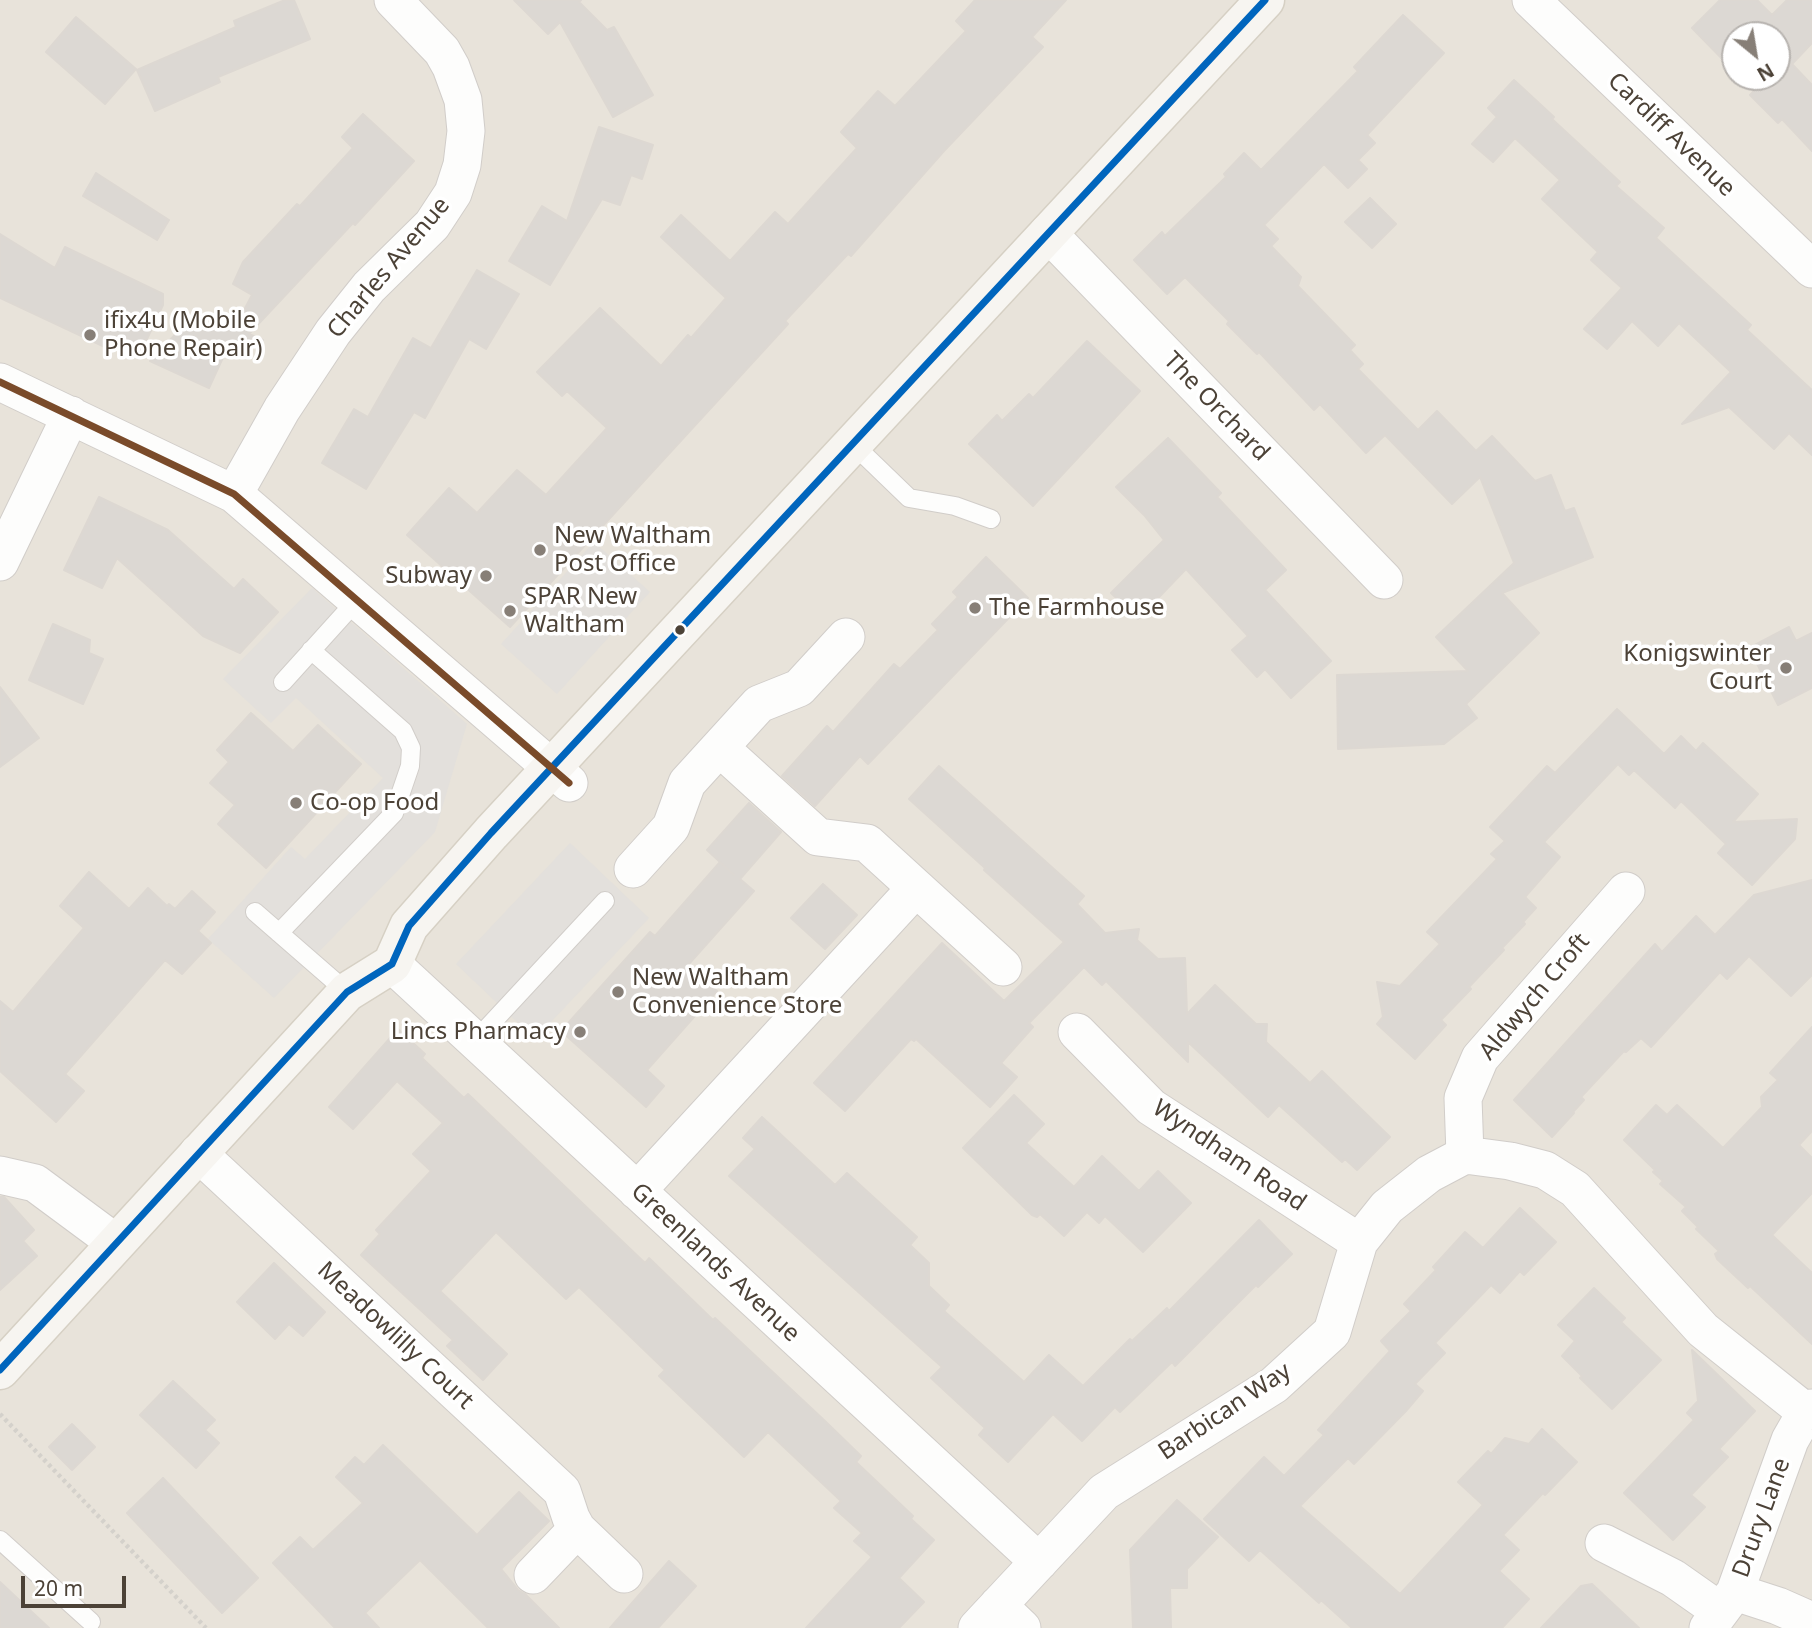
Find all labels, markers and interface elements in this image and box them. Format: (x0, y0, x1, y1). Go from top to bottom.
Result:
north arrow (1721, 21, 1791, 91)
text: N (1752, 57, 1779, 88)
street label: Cardiff Avenue (1601, 67, 1741, 203)
street label: Charles Avenue (322, 192, 456, 344)
place label: ifix4u (Mobile Phone Repair) (104, 307, 262, 363)
marker: ifix4u (Mobile Phone Repair) (82, 327, 98, 343)
street label: The Orchard (1157, 347, 1275, 467)
place label: New Waltham Post Office (554, 522, 711, 578)
marker: New Waltham Post Office (532, 542, 548, 558)
place label: Subway (385, 562, 472, 590)
marker: Subway (478, 568, 494, 584)
place label: SPAR New Waltham (524, 583, 637, 639)
place label: The Farmhouse (989, 594, 1164, 622)
marker: The Farmhouse (967, 600, 983, 616)
marker: SPAR New Waltham (502, 603, 518, 619)
unlabelled marker (673, 623, 687, 637)
place label: Konigswinter Court (1623, 640, 1772, 696)
marker: Konigswinter Court (1778, 660, 1794, 676)
place label: Co-op Food (310, 789, 439, 817)
marker: Co-op Food (288, 795, 304, 811)
street label: Aldwych Croft (1474, 928, 1596, 1066)
place label: New Waltham Convenience Store (632, 964, 842, 1020)
marker: New Waltham Convenience Store (610, 984, 626, 1000)
place label: Lincs Pharmacy (391, 1018, 566, 1046)
marker: Lincs Pharmacy (572, 1024, 588, 1040)
street label: Wyndham Road (1147, 1094, 1311, 1218)
street label: Greenlands Avenue (625, 1177, 805, 1349)
street label: Meadowlilly Court (311, 1256, 479, 1416)
street label: Barbican Way (1153, 1357, 1297, 1467)
street label: Drury Lane (1727, 1454, 1797, 1582)
scale bar (24, 1562, 130, 1606)
text: 20 m (34, 1574, 83, 1602)

